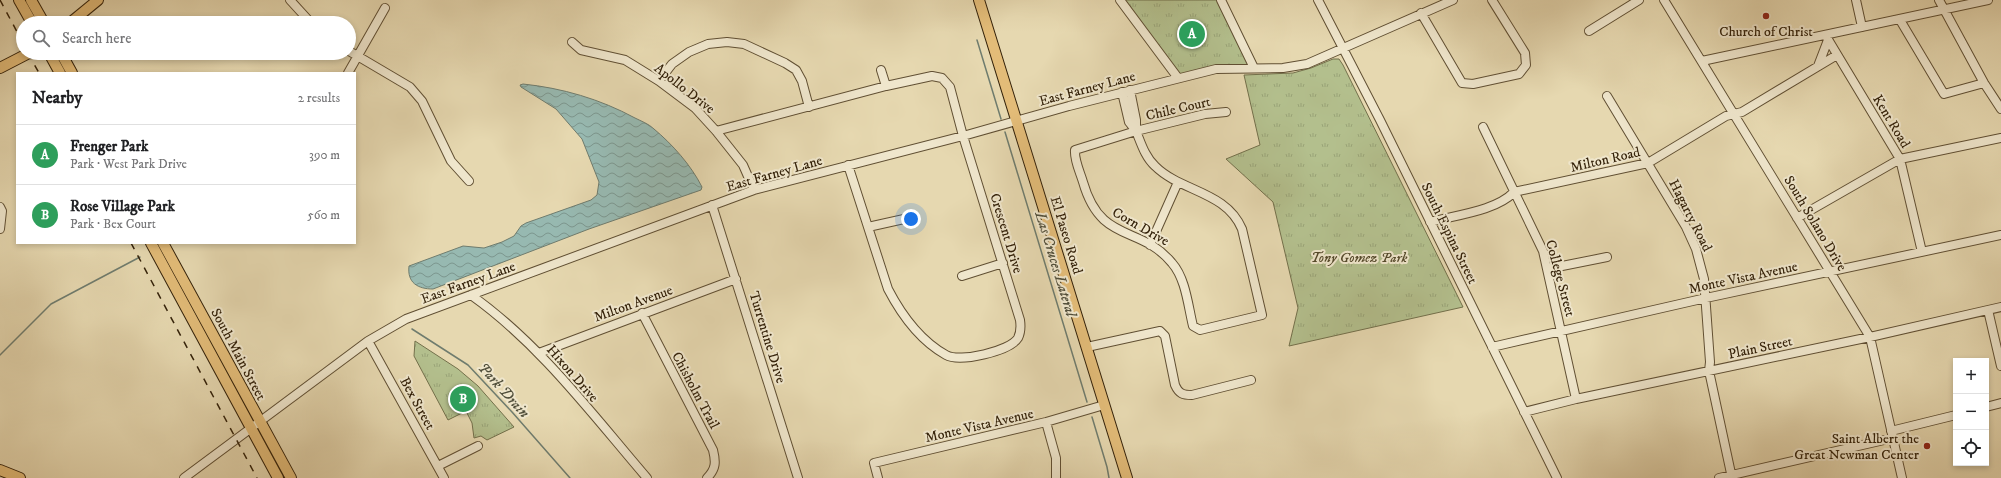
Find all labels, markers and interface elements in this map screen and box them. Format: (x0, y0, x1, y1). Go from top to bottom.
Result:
marker: Church of Christ (1761, 11, 1771, 21)
search box (16, 16, 356, 60)
pin: A (1179, 19, 1205, 49)
place label: Church of Christ (1719, 23, 1813, 41)
icon: search (30, 27, 52, 49)
text: Search here (62, 29, 131, 48)
street label: Apollo Drive (650, 60, 718, 118)
street label: East Farney Lane (1037, 67, 1138, 110)
text: Nearby (32, 87, 82, 109)
text: 2 results (298, 90, 340, 106)
street label: Kent Road (1868, 92, 1914, 152)
street label: Chile Court (1144, 93, 1213, 125)
text: Frenger Park (70, 137, 148, 156)
street label: Milton Road (1569, 143, 1642, 177)
text: A (41, 147, 49, 163)
text: 390 m (309, 147, 340, 163)
street label: East Farney Lane (724, 152, 825, 196)
text: Park · West Park Drive (70, 156, 187, 172)
street label: South Solano Drive (1780, 172, 1851, 275)
street label: Hagarty Road (1664, 176, 1716, 255)
street label: South Espina Street (1417, 180, 1482, 287)
street label: Crescent Drive (985, 191, 1027, 276)
street label: El Paseo Road (1046, 194, 1086, 276)
text: Rose Village Park (70, 197, 175, 216)
street label: Corn Drive (1109, 203, 1172, 250)
text: B (41, 207, 49, 223)
text: 560 m (307, 207, 340, 223)
water label: Las Cruces Lateral (1030, 208, 1081, 321)
your location (901, 209, 921, 229)
text: Park · Bex Court (70, 216, 156, 232)
street label: College Street (1541, 238, 1579, 319)
park label: Tony Gomez Park (1311, 249, 1407, 267)
street label: East Farney Lane (419, 257, 518, 308)
street label: Monte Vista Avenue (1687, 258, 1799, 298)
street label: Milton Avenue (591, 281, 675, 327)
street label: Turrentine Drive (745, 289, 790, 386)
street label: South Main Street (206, 305, 270, 404)
street label: Plain Street (1726, 332, 1794, 364)
street label: Hixon Drive (542, 341, 602, 406)
street label: Chisholm Trail (667, 349, 723, 433)
map controls (1953, 358, 1989, 466)
button: + (1953, 358, 1989, 394)
water label: Park Drain (474, 359, 534, 422)
street label: Bex Street (395, 374, 439, 434)
pin: B (450, 384, 476, 414)
button: − (1953, 394, 1989, 430)
street label: Monte Vista Avenue (923, 405, 1035, 447)
place label: Saint Albert the Great Newman Center (1794, 430, 1920, 464)
button: locate (1953, 430, 1989, 466)
marker: Saint Albert the Great Newman Center (1922, 441, 1932, 451)

